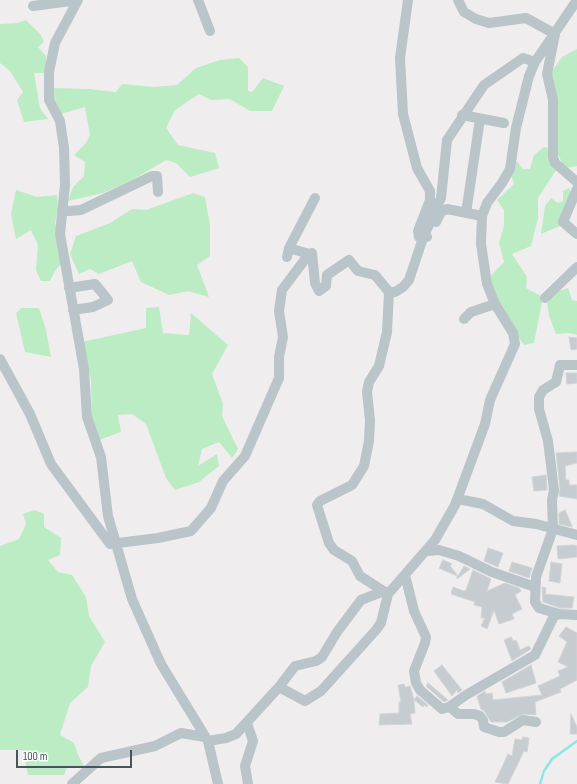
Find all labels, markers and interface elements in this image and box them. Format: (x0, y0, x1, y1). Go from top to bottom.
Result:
scale bar (18, 742, 134, 768)
text: 100 m (23, 749, 48, 764)

